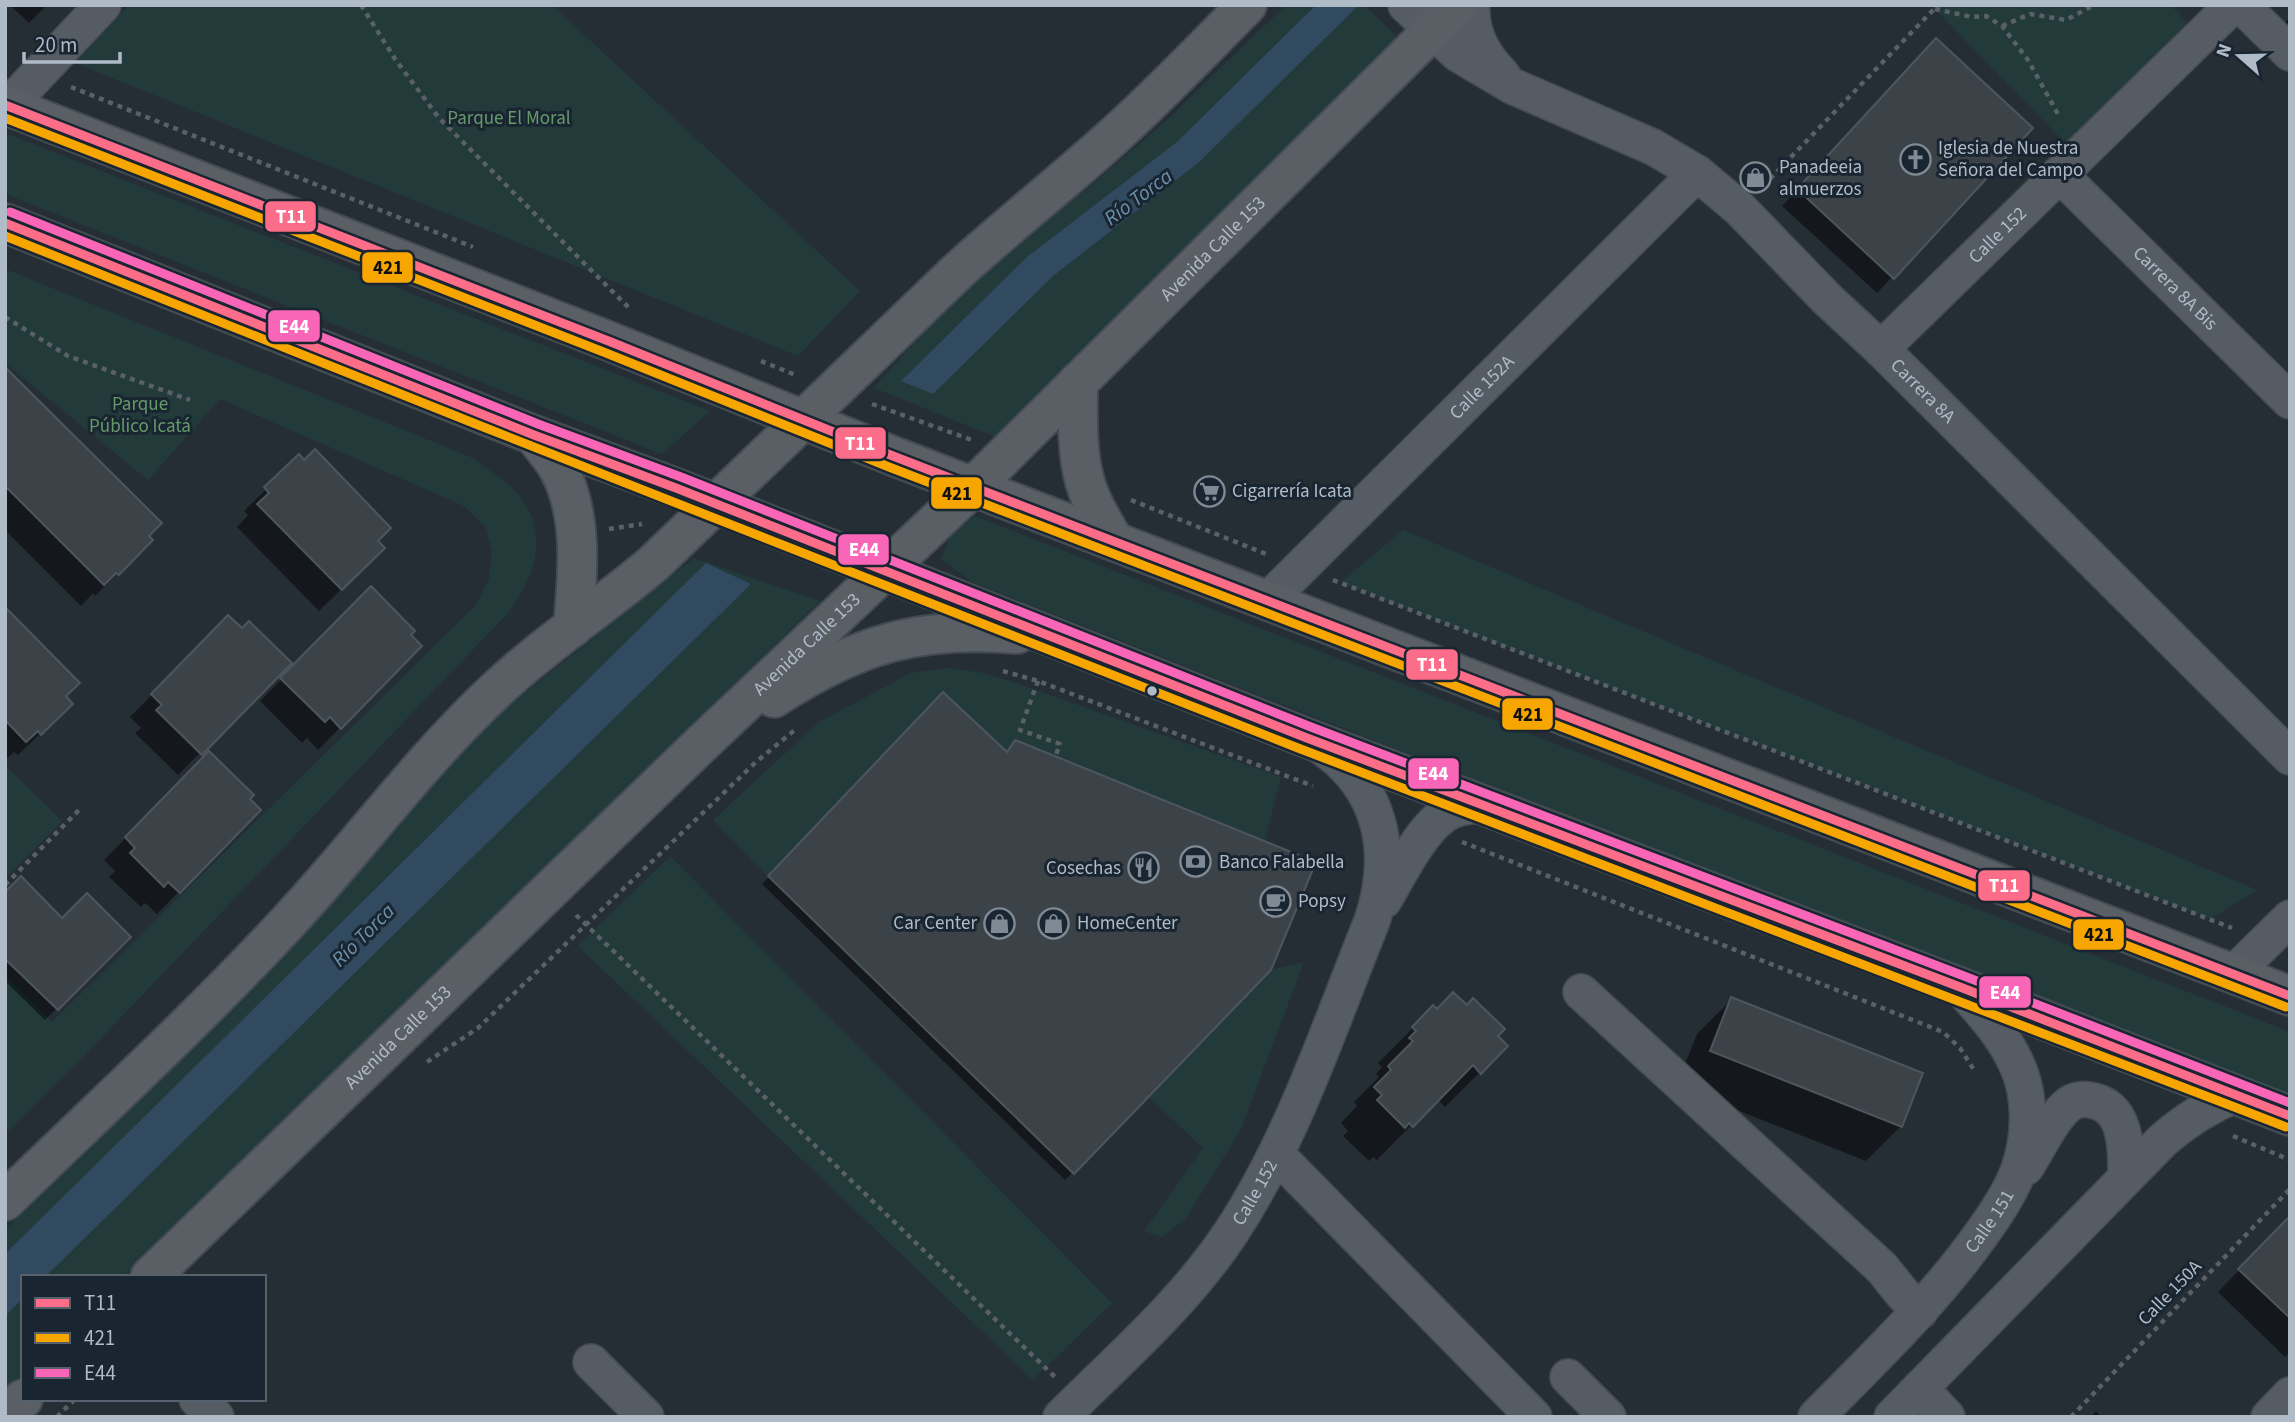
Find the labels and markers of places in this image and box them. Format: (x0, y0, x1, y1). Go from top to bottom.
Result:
place label: Iglesia de Nuestra Señora del Campo (1938, 135, 2083, 184)
church icon: Iglesia de Nuestra Señora del Campo (1898, 142, 1932, 176)
place label: Panadeeia almuerzos (1779, 154, 1862, 203)
shop icon: Panadeeia almuerzos (1739, 161, 1773, 195)
supermarket icon: Cigarrería Icata (1192, 474, 1226, 508)
place label: Cigarrería Icata (1232, 478, 1352, 505)
unlabelled marker (1145, 684, 1159, 698)
bank icon: Banco Falabella (1179, 845, 1213, 879)
place label: Banco Falabella (1219, 849, 1344, 876)
restaurant icon: Cosechas (1127, 851, 1161, 885)
place label: Cosechas (1046, 855, 1121, 882)
cafe icon: Popsy (1258, 884, 1292, 918)
place label: Popsy (1298, 888, 1346, 915)
shop icon: Car Center (983, 906, 1017, 940)
shop icon: HomeCenter (1037, 906, 1071, 940)
place label: Car Center (893, 910, 977, 937)
place label: HomeCenter (1077, 910, 1178, 937)

